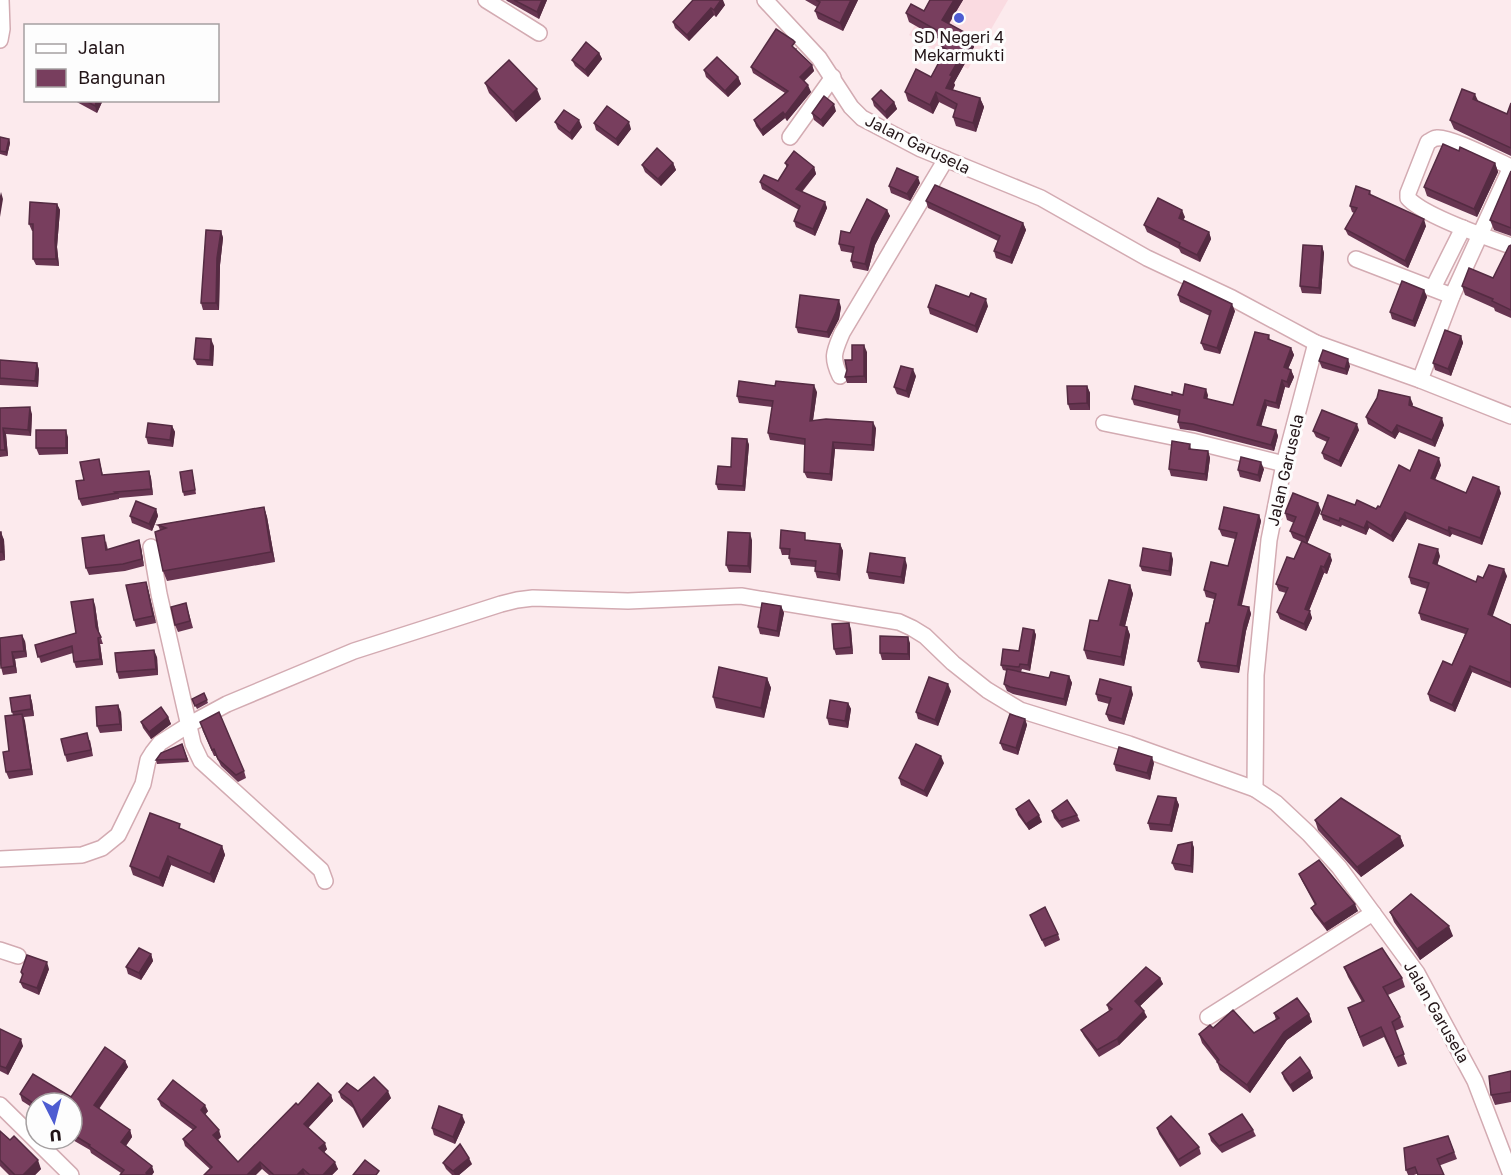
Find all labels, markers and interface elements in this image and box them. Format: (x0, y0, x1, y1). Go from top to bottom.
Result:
marker: SD Negeri 4 Mekarmukti (952, 11, 966, 25)
legend (24, 24, 219, 102)
place label: SD Negeri 4 Mekarmukti (913, 27, 1005, 65)
text: Jalan (78, 36, 125, 58)
text: Bangunan (78, 66, 166, 88)
street label: Jalan Garusela (862, 110, 974, 178)
street label: Jalan Garusela (1262, 412, 1308, 528)
street label: Jalan Garusela (1400, 958, 1474, 1066)
north arrow (24, 1091, 84, 1151)
text: U (49, 1125, 62, 1146)

